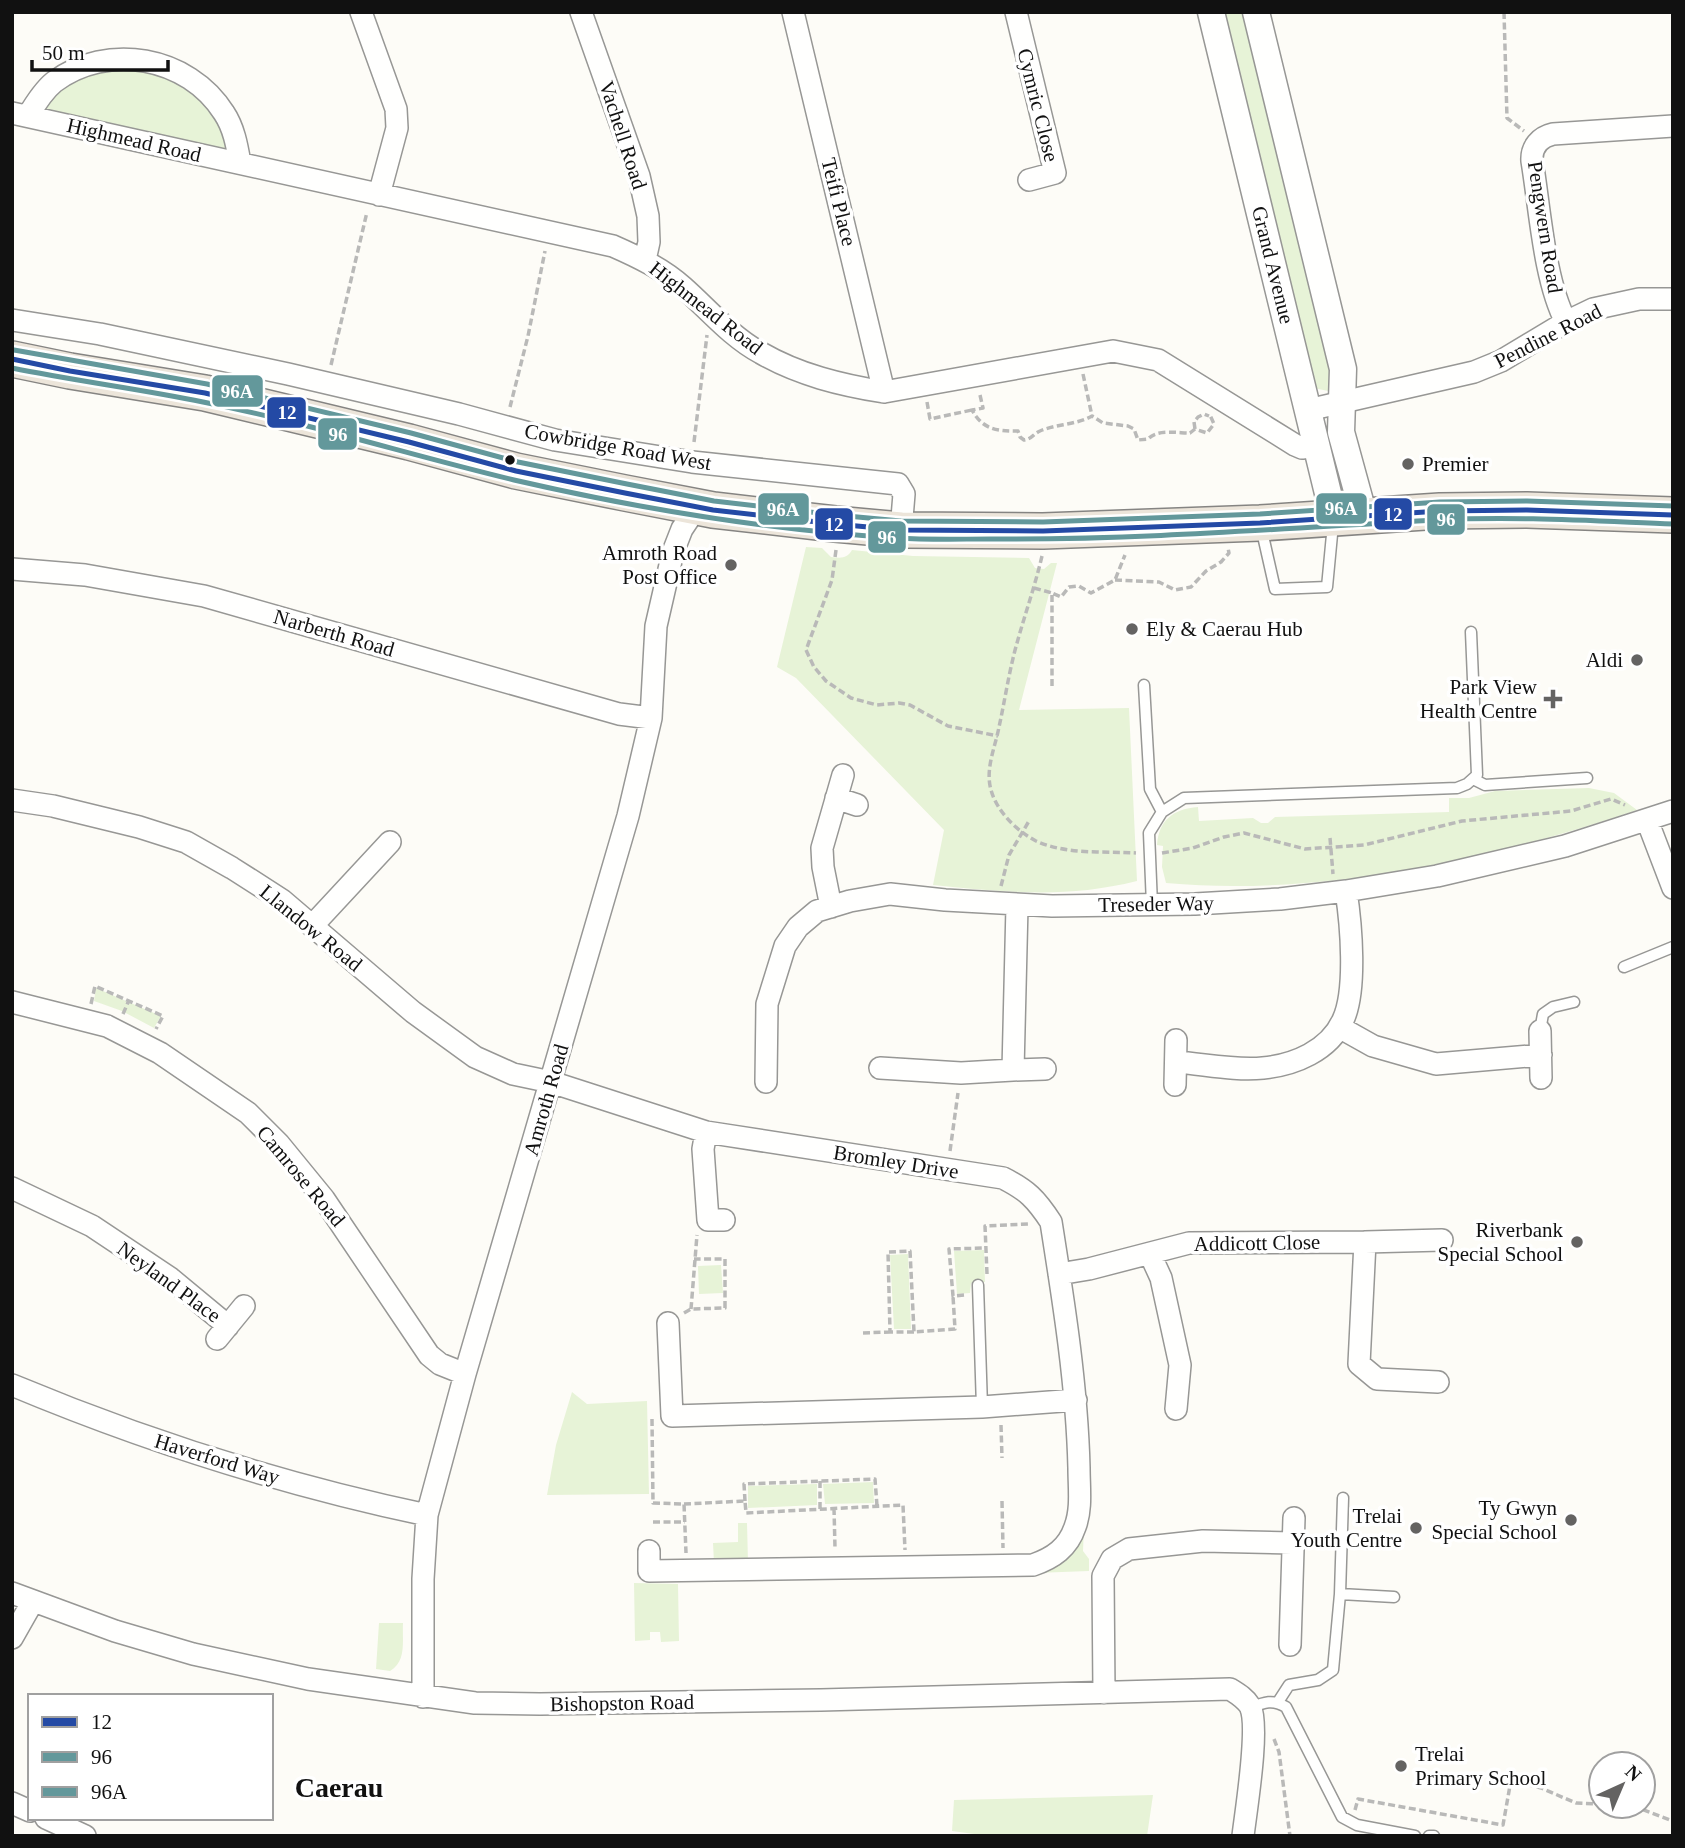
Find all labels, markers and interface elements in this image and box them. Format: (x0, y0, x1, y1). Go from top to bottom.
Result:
scale bar (32, 28, 168, 72)
text: 50 m (42, 41, 85, 65)
street label: Cymric Close (1012, 46, 1064, 164)
street label: Vachell Road (594, 78, 652, 193)
street label: Highmead Road (65, 113, 204, 167)
street label: Teifi Place (816, 155, 862, 249)
street label: Pengwern Road (1523, 159, 1567, 295)
street label: Grand Avenue (1247, 204, 1299, 326)
street label: Highmead Road (645, 256, 768, 360)
street label: Pendine Road (1490, 298, 1606, 373)
line badge: 96A (211, 374, 264, 408)
text: 96A (221, 381, 254, 402)
line badge: 12 (266, 396, 307, 429)
text: 12 (278, 402, 297, 423)
line badge: 96 (317, 417, 358, 451)
street label: Cowbridge Road West (523, 419, 713, 475)
text: 96 (329, 424, 348, 445)
place label: Premier (1422, 452, 1488, 476)
unlabelled marker (503, 453, 517, 467)
marker: Premier (1400, 456, 1416, 472)
line badge: 96A (757, 492, 810, 526)
line badge: 96A (1315, 492, 1368, 525)
line badge: 12 (1373, 497, 1413, 531)
text: 96A (1325, 498, 1358, 519)
text: 96A (767, 499, 800, 520)
line badge: 96 (1426, 503, 1466, 536)
text: 12 (1384, 504, 1403, 525)
line badge: 12 (814, 507, 854, 541)
text: 96 (1437, 509, 1456, 530)
text: 12 (825, 514, 844, 535)
line badge: 96 (867, 520, 907, 554)
text: 96 (878, 527, 897, 548)
place label: Amroth Road Post Office (602, 541, 717, 589)
marker: Amroth Road Post Office (723, 557, 739, 573)
street label: Narberth Road (271, 604, 397, 662)
place label: Ely & Caerau Hub (1146, 617, 1303, 641)
marker: Ely & Caerau Hub (1124, 621, 1140, 637)
place label: Aldi (1586, 648, 1623, 672)
marker: Aldi (1629, 652, 1645, 668)
place label: Park View Health Centre (1420, 675, 1538, 723)
marker: Park View Health Centre (1543, 689, 1563, 709)
street label: Llandow Road (255, 880, 367, 977)
street label: Treseder Way (1098, 891, 1214, 917)
street label: Amroth Road (519, 1041, 574, 1159)
street label: Camrose Road (252, 1121, 350, 1232)
street label: Bromley Drive (832, 1140, 960, 1184)
place label: Riverbank Special School (1438, 1218, 1563, 1266)
street label: Addicott Close (1194, 1230, 1320, 1256)
marker: Riverbank Special School (1569, 1234, 1585, 1250)
street label: Neyland Place (113, 1236, 225, 1328)
street label: Haverford Way (152, 1429, 283, 1489)
place label: Ty Gwyn Special School (1432, 1496, 1557, 1544)
place label: Trelai Youth Centre (1290, 1504, 1402, 1552)
marker: Ty Gwyn Special School (1563, 1512, 1579, 1528)
marker: Trelai Youth Centre (1408, 1520, 1424, 1536)
street label: Bishopston Road (550, 1690, 695, 1716)
legend (28, 1694, 273, 1820)
text: 12 (91, 1710, 112, 1734)
place label: Trelai Primary School (1415, 1742, 1546, 1790)
text: 96 (91, 1745, 112, 1769)
north arrow (1587, 1750, 1657, 1820)
marker: Trelai Primary School (1393, 1758, 1409, 1774)
text: N (1621, 1761, 1646, 1786)
district label: Caerau (295, 1772, 383, 1803)
text: 96A (91, 1780, 128, 1804)

